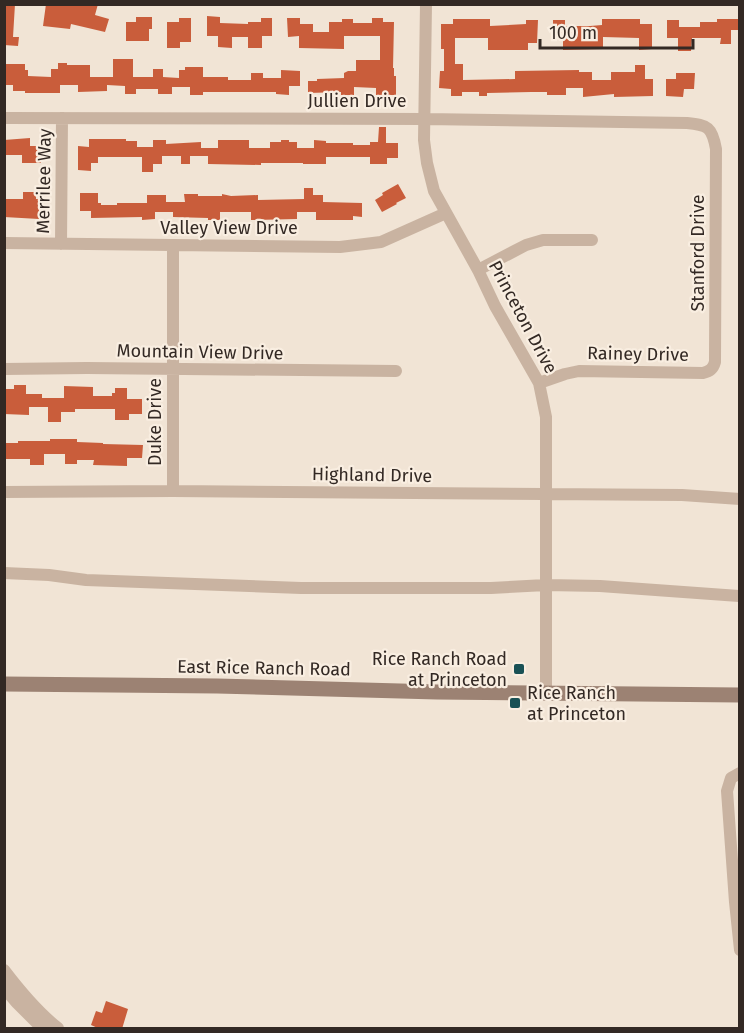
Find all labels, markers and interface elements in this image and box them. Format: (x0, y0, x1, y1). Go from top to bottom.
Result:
scale bar (540, 12, 693, 50)
text: 100 m (549, 22, 597, 44)
street label: Jullien Drive (308, 90, 406, 112)
street label: Merrilee Way (32, 128, 56, 234)
street label: Stanford Drive (687, 194, 709, 312)
street label: Valley View Drive (160, 217, 298, 239)
street label: Princeton Drive (484, 257, 562, 377)
street label: Mountain View Drive (116, 340, 284, 364)
street label: Rainey Drive (587, 342, 689, 366)
street label: Duke Drive (144, 378, 166, 466)
street label: Highland Drive (312, 463, 432, 487)
place label: Rice Ranch Road at Princeton (372, 648, 507, 691)
street label: East Rice Ranch Road (177, 655, 351, 681)
marker: Rice Ranch Road at Princeton (512, 662, 526, 676)
place label: Rice Ranch at Princeton (527, 682, 626, 725)
marker: Rice Ranch at Princeton (508, 696, 522, 710)

